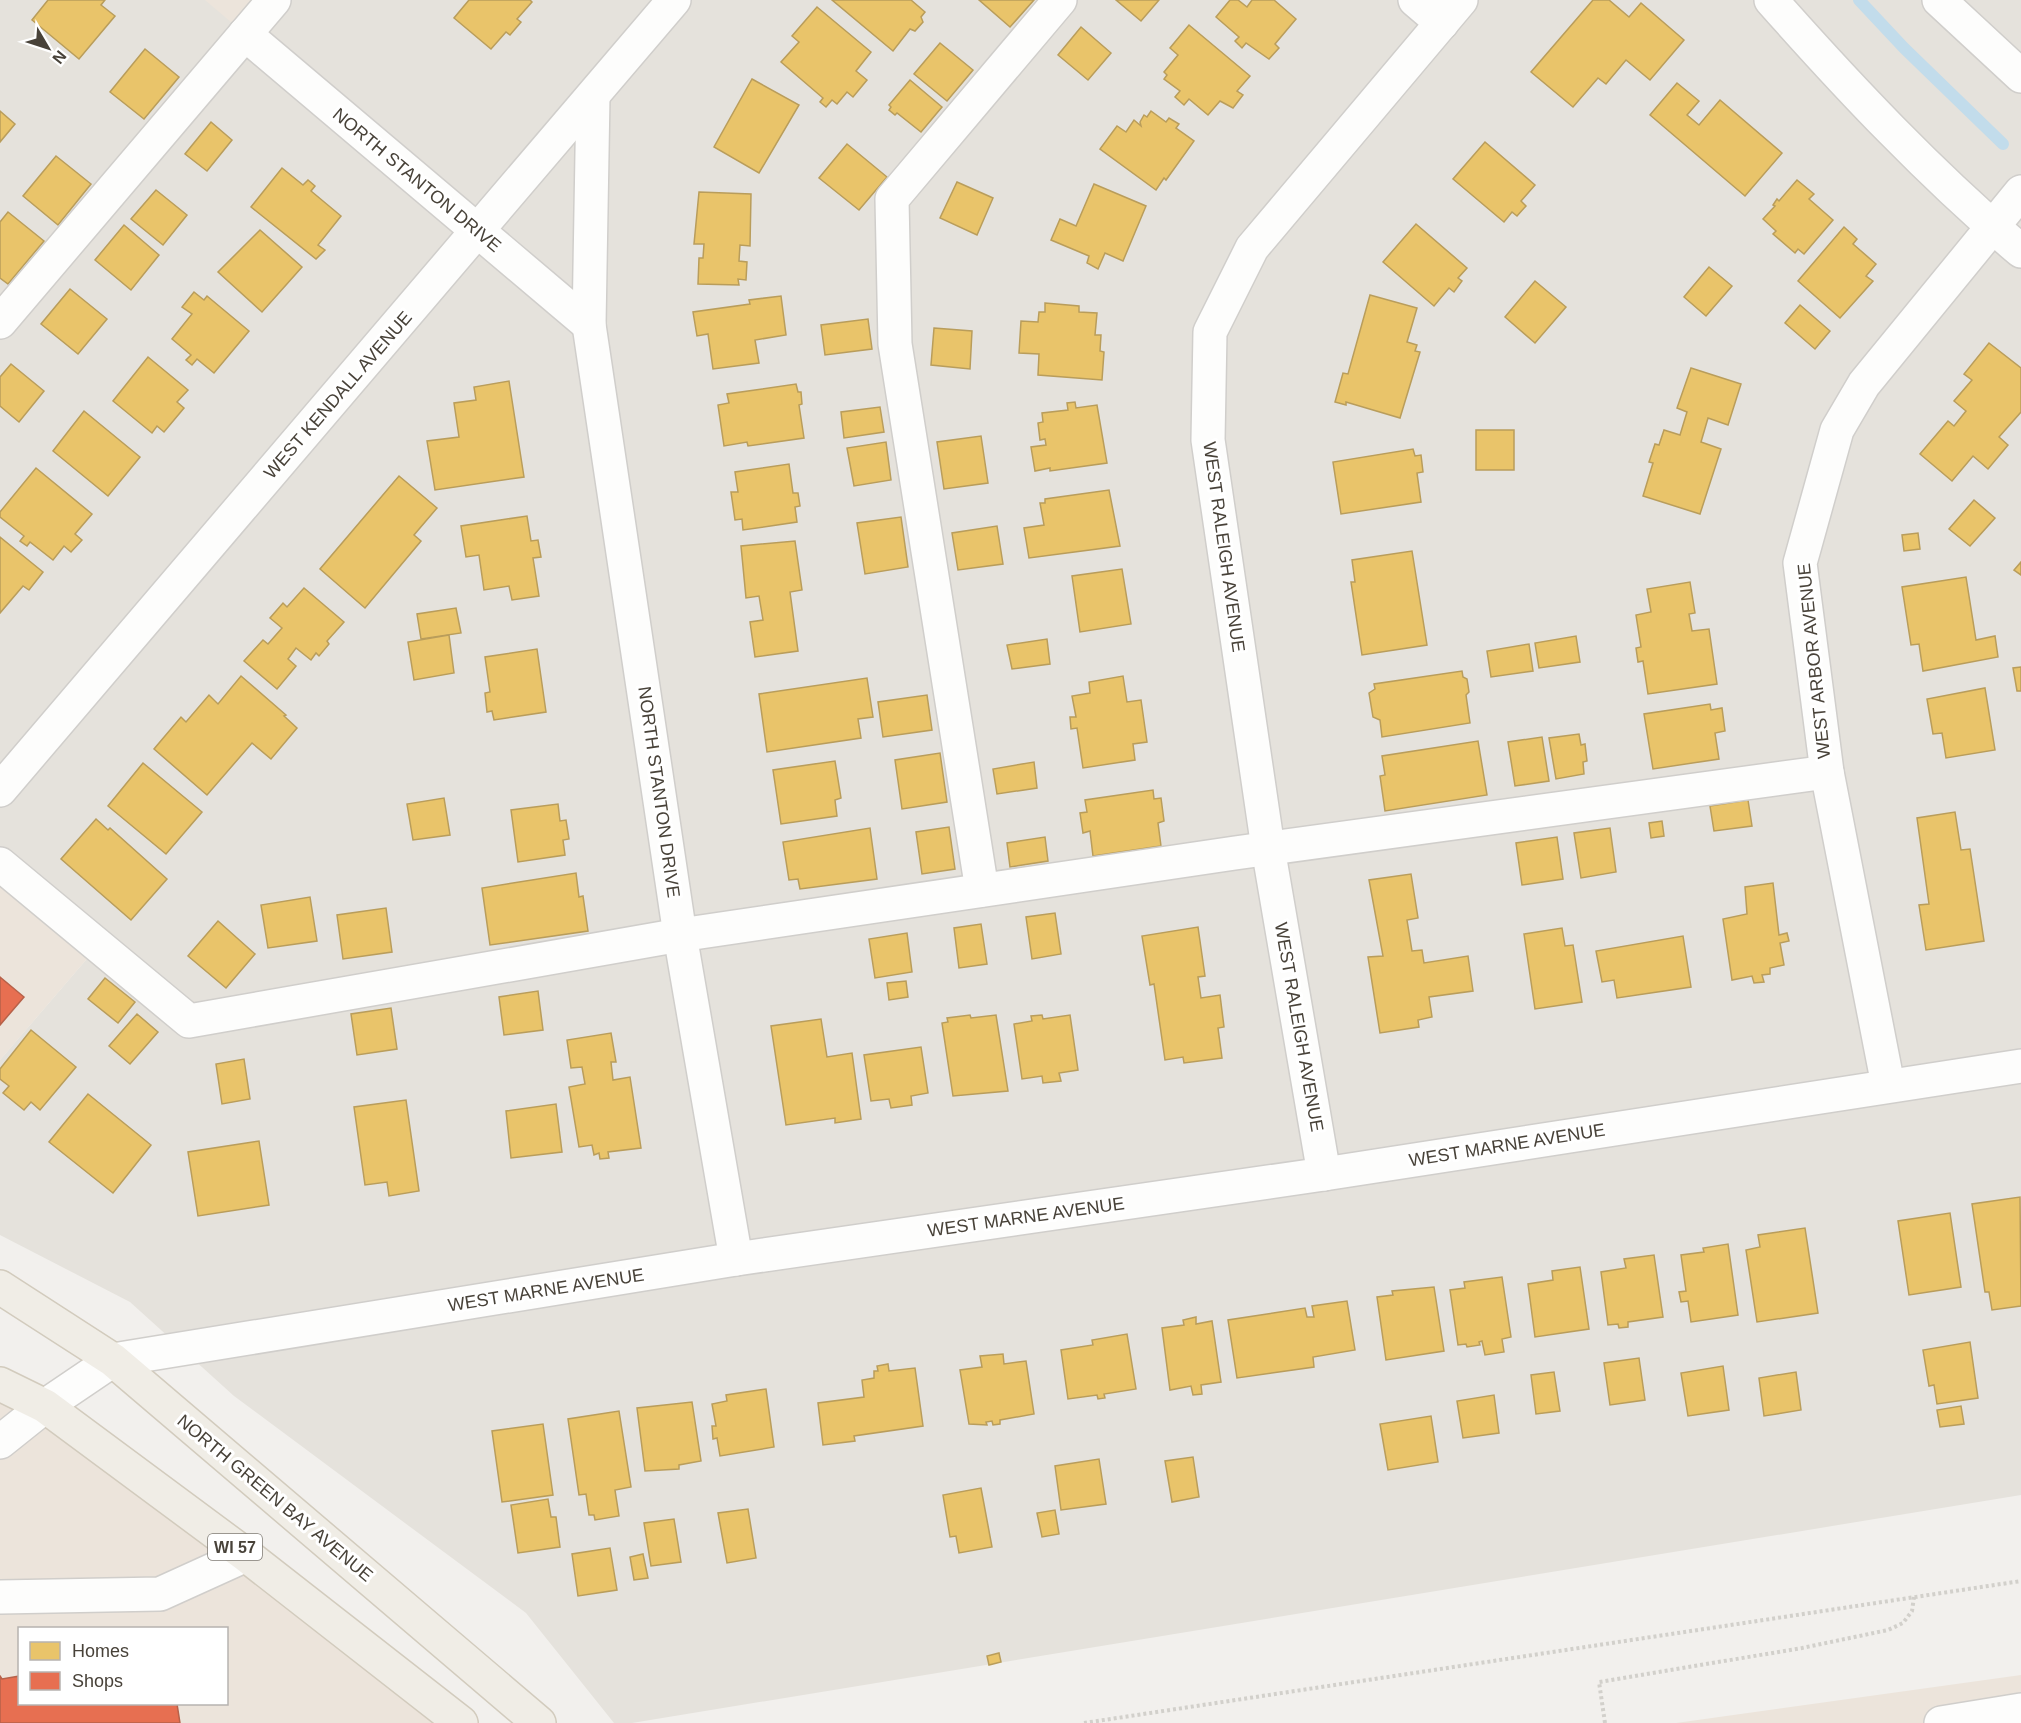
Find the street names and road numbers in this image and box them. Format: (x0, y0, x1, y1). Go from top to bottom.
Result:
street label: NORTH STANTON DRIVE (329, 104, 505, 256)
street label: WEST KENDALL AVENUE (260, 307, 416, 483)
street label: WEST RALEIGH AVENUE (1199, 440, 1249, 654)
street label: WEST ARBOR AVENUE (1794, 562, 1834, 760)
street label: NORTH STANTON DRIVE (634, 685, 684, 899)
street label: WEST RALEIGH AVENUE (1271, 921, 1327, 1133)
street label: WEST MARNE AVENUE (1407, 1120, 1607, 1170)
street label: WEST MARNE AVENUE (926, 1193, 1126, 1241)
street label: WEST MARNE AVENUE (446, 1265, 646, 1315)
street label: NORTH GREEN BAY AVENUE (173, 1410, 377, 1586)
road number: WI 57 (208, 1534, 262, 1560)

